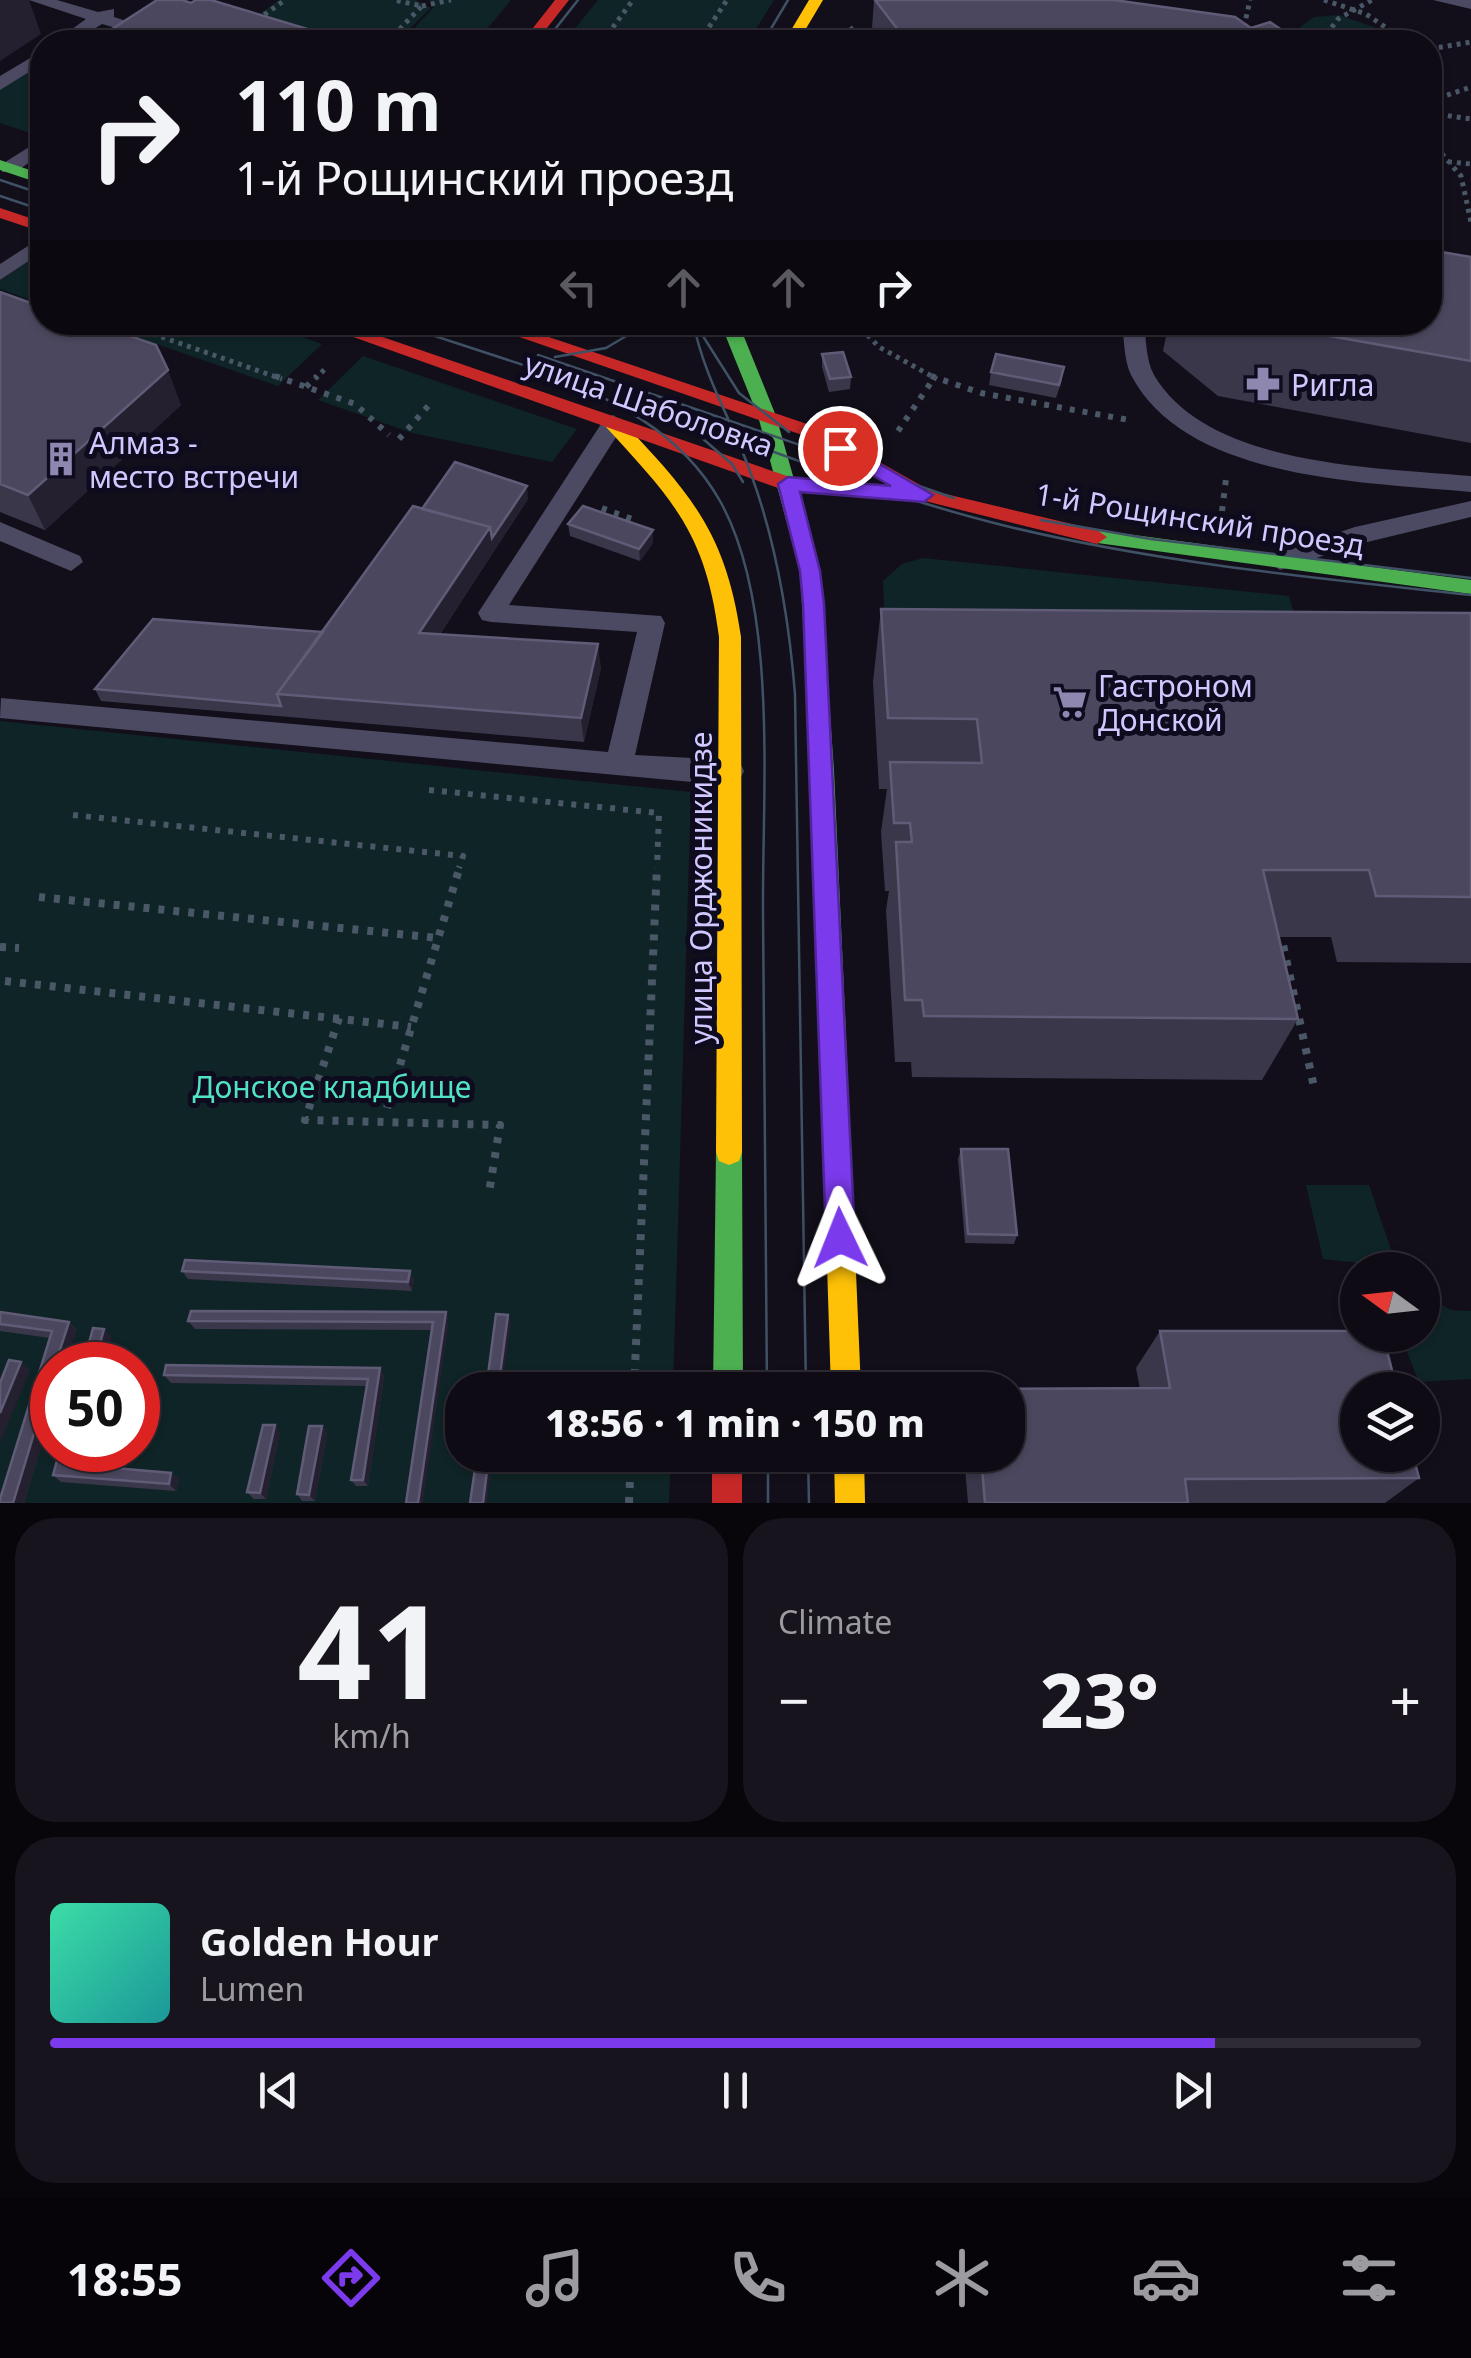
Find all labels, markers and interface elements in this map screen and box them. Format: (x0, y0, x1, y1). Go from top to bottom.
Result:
text: 110 m (235, 56, 442, 152)
icon: right (70, 70, 200, 200)
text: 1-й Рощинский проезд (235, 147, 733, 208)
icon: left (551, 260, 606, 315)
icon: ahead (656, 260, 711, 315)
icon: ahead (761, 260, 816, 315)
icon: right (866, 260, 921, 315)
street label: улица Шаболовка (519, 342, 779, 466)
place label: Ригла (1291, 364, 1374, 405)
pharmacy icon: Ригла (1244, 365, 1282, 403)
pin (798, 406, 883, 491)
icon: arrive (813, 421, 868, 476)
place label: Алмаз - место встречи (89, 422, 299, 497)
building icon: Алмаз - место встречи (42, 440, 80, 478)
street label: 1-й Рощинский проезд (1033, 473, 1367, 565)
place label: Гастроном Донской (1098, 665, 1253, 740)
supermarket icon: Гастроном Донской (1051, 683, 1089, 721)
street label: улица Орджоникидзе (680, 732, 721, 1044)
park label: Донское кладбище (193, 1066, 471, 1107)
position arrow (788, 1186, 892, 1290)
north arrow (1340, 1252, 1440, 1352)
map controls (1340, 1252, 1440, 1472)
speed limit sign: 50 (30, 1342, 160, 1472)
button: layers (1340, 1372, 1440, 1472)
text: 18:56 · 1 min · 150 m (545, 1396, 925, 1448)
text: 41 (297, 1560, 446, 1737)
text: Climate (778, 1600, 892, 1643)
text: 23° (1040, 1648, 1159, 1750)
text: − (778, 1662, 809, 1737)
text: + (1390, 1662, 1421, 1737)
text: km/h (332, 1714, 411, 1757)
text: Golden Hour (200, 1915, 438, 1967)
text: Lumen (200, 1967, 304, 2010)
icon: previous (251, 2063, 306, 2118)
icon: pause (708, 2063, 763, 2118)
icon: next (1165, 2063, 1220, 2118)
icon: directions (316, 2243, 386, 2313)
icon: music (520, 2243, 590, 2313)
icon: phone (723, 2243, 793, 2313)
icon: climate (927, 2243, 997, 2313)
icon: car (1131, 2243, 1201, 2313)
icon: filters (1334, 2243, 1404, 2313)
text: 18:55 (67, 2248, 182, 2309)

